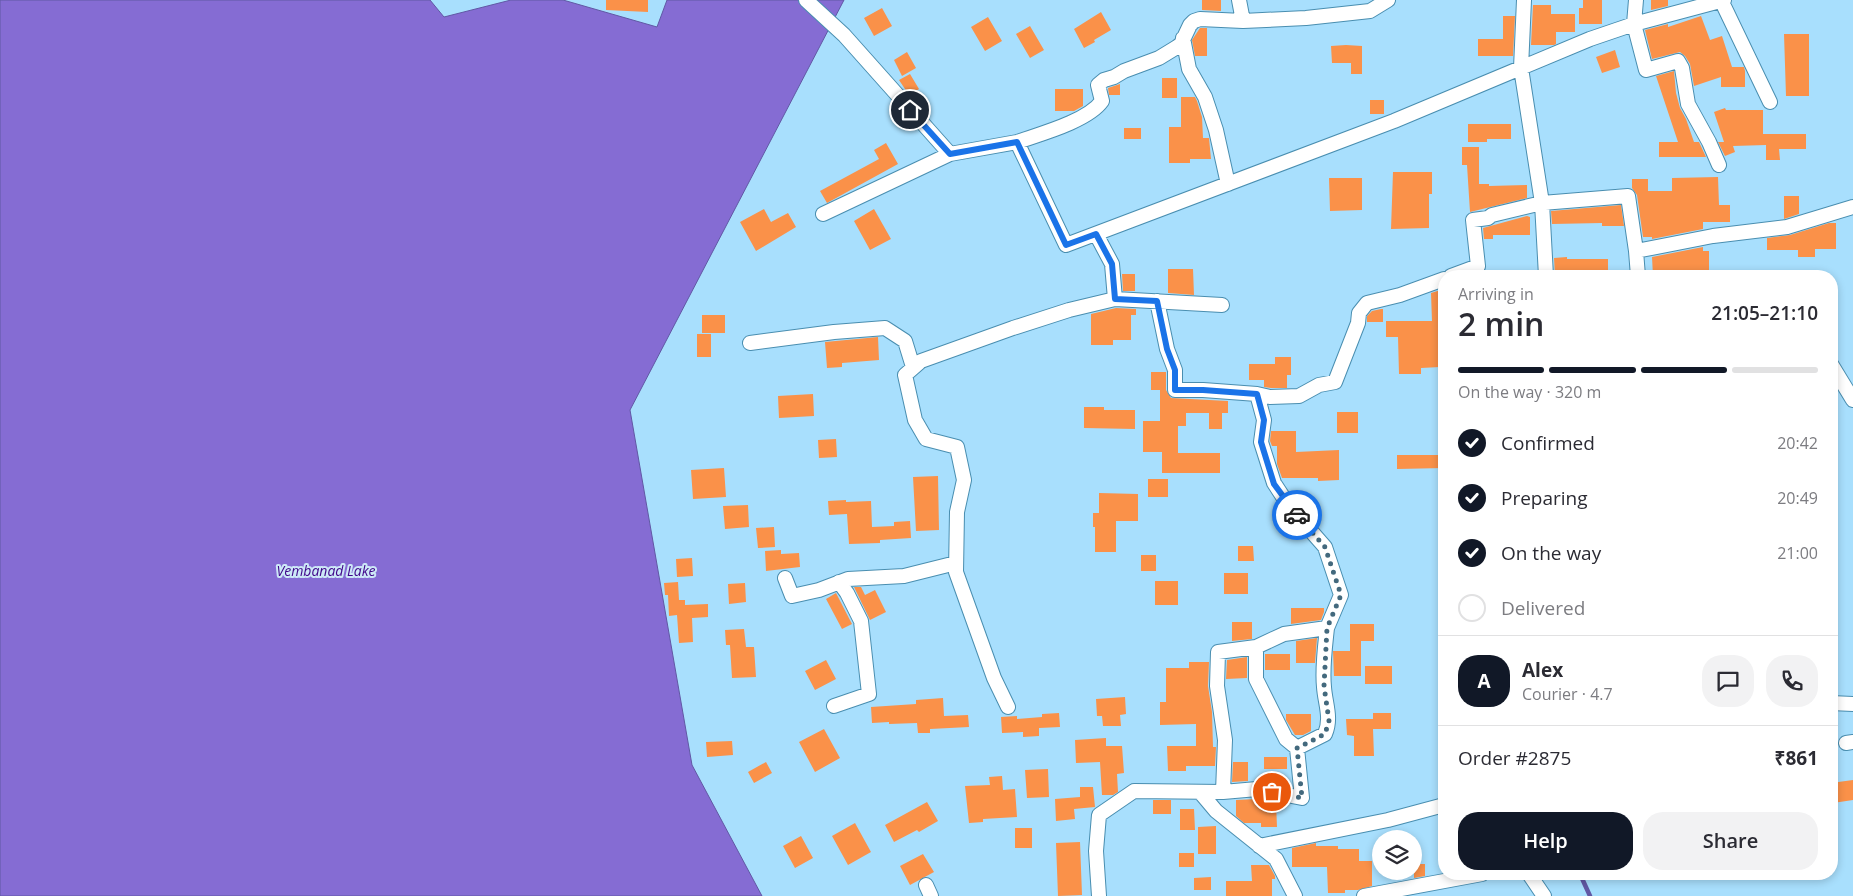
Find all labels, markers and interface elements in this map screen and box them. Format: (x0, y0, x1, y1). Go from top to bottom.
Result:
pin (889, 89, 931, 131)
icon: home (896, 96, 924, 124)
text: Arriving in (1458, 283, 1534, 305)
text: 21:05–21:10 (1711, 300, 1818, 326)
text: 2 min (1458, 302, 1544, 345)
text: On the way · 320 m (1458, 381, 1601, 403)
icon: check (1458, 429, 1486, 457)
text: Confirmed (1501, 430, 1595, 456)
text: 20:42 (1777, 432, 1818, 454)
icon: check (1458, 484, 1486, 512)
text: Preparing (1501, 485, 1588, 511)
text: 20:49 (1777, 487, 1818, 509)
courier (1272, 490, 1322, 540)
icon: car (1283, 501, 1311, 529)
icon: check (1458, 539, 1486, 567)
text: On the way (1501, 540, 1601, 566)
text: 21:00 (1777, 542, 1818, 564)
water label: Vembanad Lake (276, 561, 376, 580)
text: Delivered (1501, 595, 1585, 621)
button: chat (1702, 655, 1754, 707)
button: phone (1766, 655, 1818, 707)
text: Alex (1522, 657, 1563, 683)
text: A (1477, 668, 1491, 694)
text: Courier · 4.7 (1522, 683, 1613, 705)
text: Order #2875 (1458, 745, 1571, 771)
text: ₹861 (1775, 745, 1818, 771)
pin (1251, 771, 1293, 813)
icon: bag (1258, 778, 1286, 806)
button: Help (1458, 812, 1633, 870)
button: Share (1643, 812, 1818, 870)
map controls (1372, 830, 1422, 880)
button: layers (1372, 830, 1422, 880)

